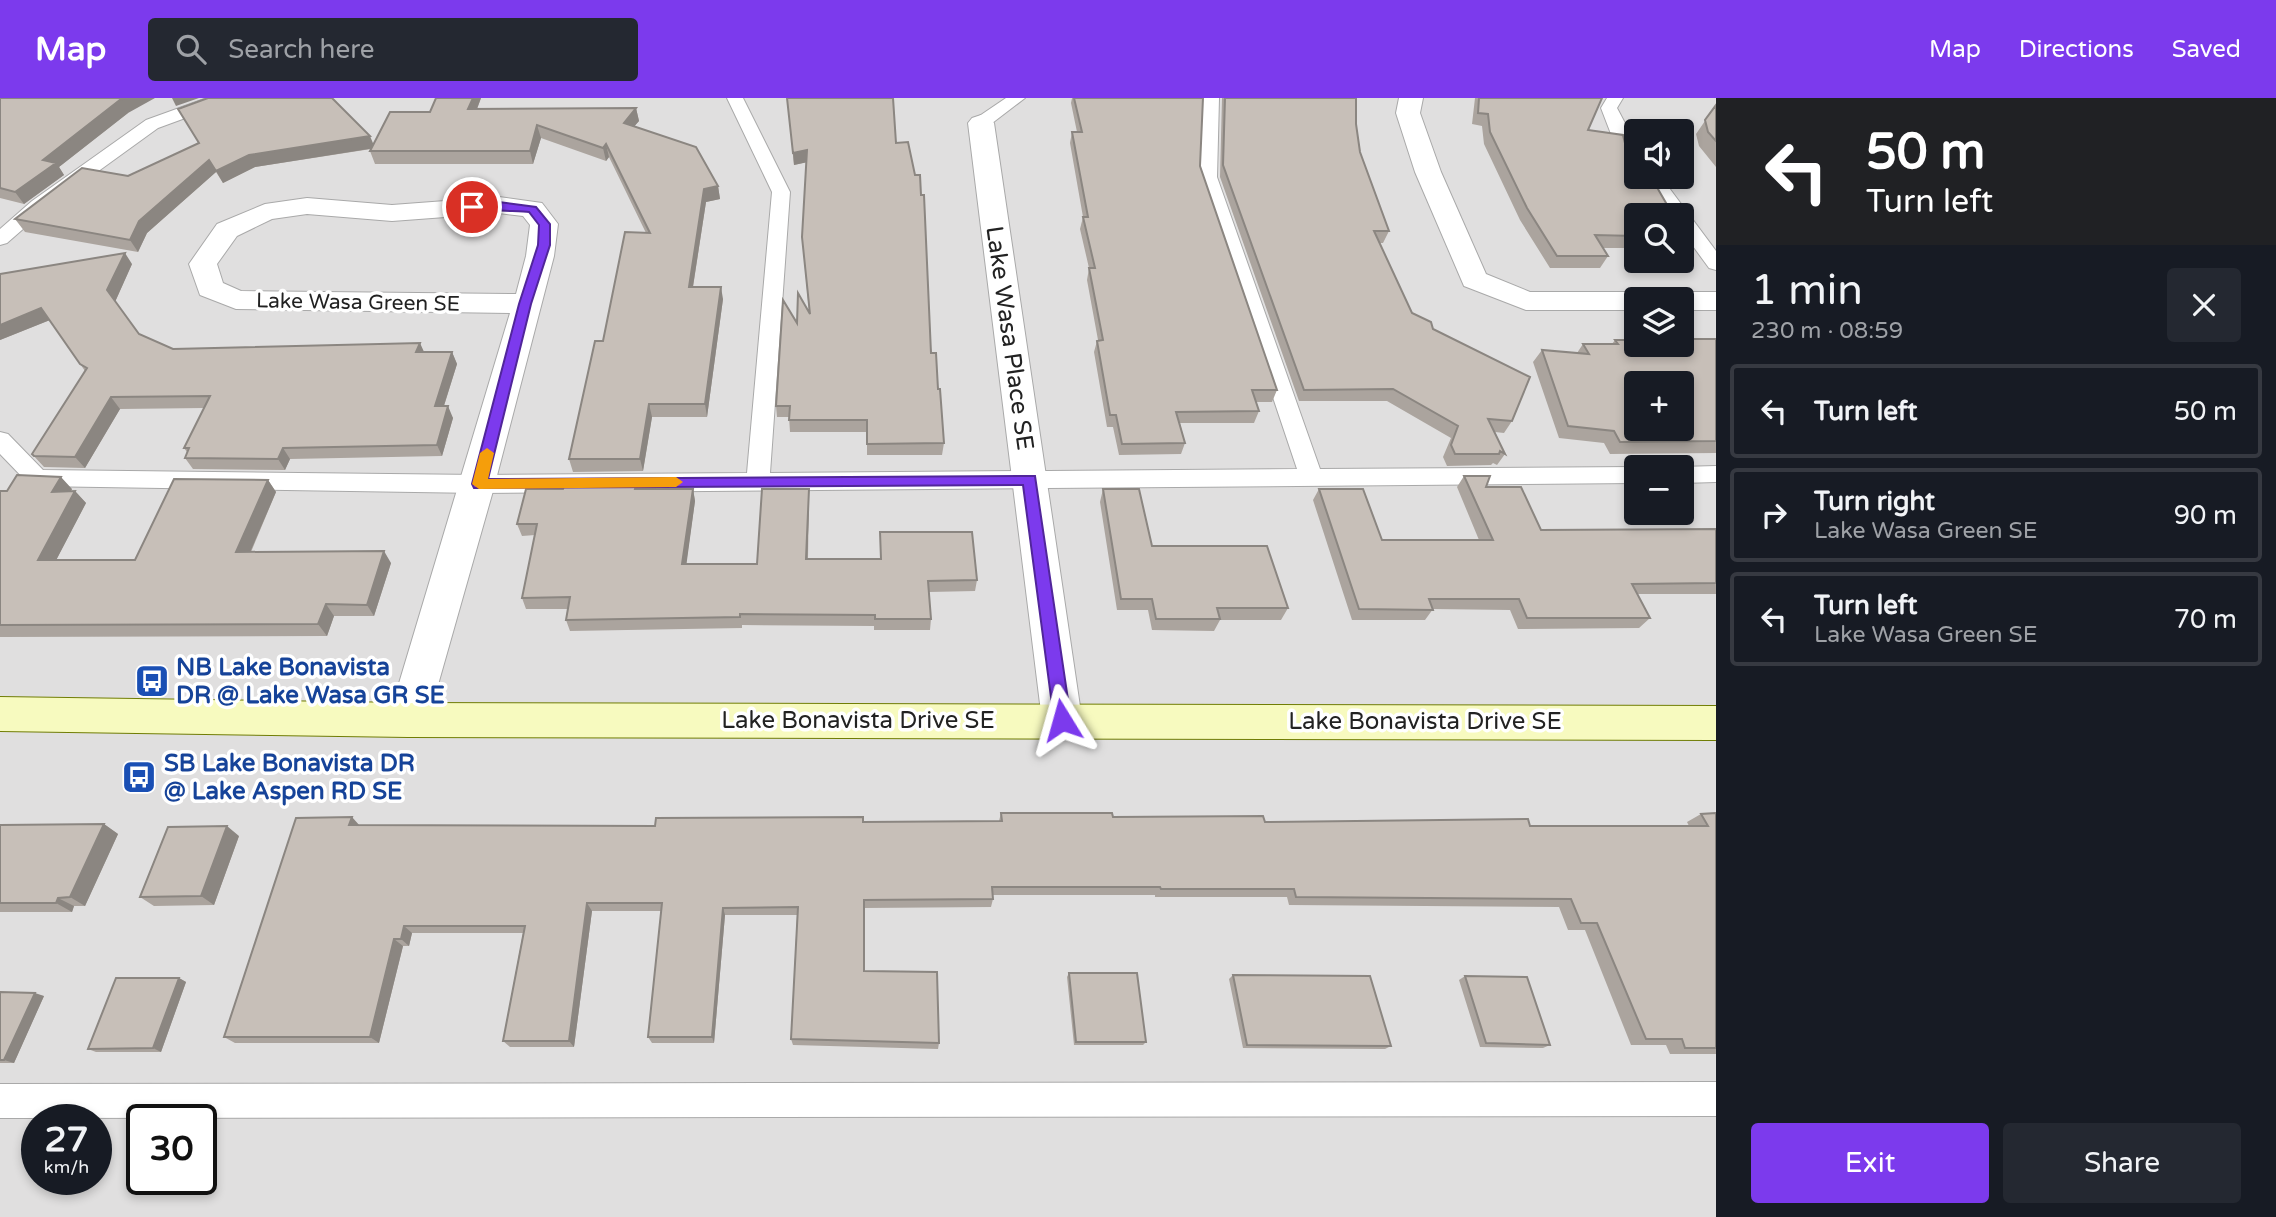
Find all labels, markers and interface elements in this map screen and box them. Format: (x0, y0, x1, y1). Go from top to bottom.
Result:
search box (148, 18, 638, 81)
text: Map (35, 30, 106, 69)
icon: search (172, 30, 210, 68)
text: Search here (228, 34, 374, 65)
text: Map (1929, 35, 1981, 64)
text: Directions (2019, 35, 2134, 64)
text: Saved (2172, 35, 2241, 64)
map controls (1624, 119, 1694, 525)
button: sound (1624, 119, 1694, 189)
text: 50 m (1866, 123, 1985, 182)
icon: left (1751, 126, 1842, 217)
pin (442, 177, 502, 237)
text: Turn left (1866, 183, 1993, 221)
icon: arrive (453, 188, 491, 226)
button: search (1624, 203, 1694, 273)
street label: Lake Wasa Place SE (979, 224, 1040, 452)
text: 1 min (1751, 265, 1863, 316)
button: close (2167, 268, 2241, 342)
button: layers (1624, 287, 1694, 357)
street label: Lake Wasa Green SE (256, 288, 460, 317)
text: 230 m · 08:59 (1751, 317, 1903, 345)
button: + (1624, 371, 1694, 441)
icon: left (1755, 392, 1793, 430)
text: Turn left (1814, 396, 1917, 427)
text: 50 m (2174, 396, 2237, 427)
button: − (1624, 455, 1694, 525)
text: Turn right (1814, 486, 1935, 517)
icon: right (1755, 496, 1793, 534)
text: 90 m (2174, 500, 2237, 531)
text: Lake Wasa Green SE (1814, 517, 2037, 545)
text: Turn left (1814, 590, 1917, 621)
icon: left (1755, 600, 1793, 638)
text: 70 m (2174, 604, 2237, 635)
text: Lake Wasa Green SE (1814, 621, 2037, 649)
place label: NB Lake Bonavista DR @ Lake Wasa GR SE (176, 653, 445, 710)
bus stop icon: NB Lake Bonavista DR @ Lake Wasa GR SE (133, 662, 171, 700)
position arrow (1025, 683, 1099, 757)
street label: Lake Bonavista Drive SE (721, 706, 995, 735)
street label: Lake Bonavista Drive SE (1288, 707, 1562, 736)
place label: SB Lake Bonavista DR @ Lake Aspen RD SE (164, 749, 415, 806)
bus stop icon: SB Lake Bonavista DR @ Lake Aspen RD SE (120, 758, 158, 796)
speed limit sign: 30 (126, 1104, 217, 1195)
text: 27 (45, 1119, 88, 1161)
button: Exit (1751, 1123, 1989, 1203)
button: Share (2003, 1123, 2241, 1203)
text: km/h (44, 1156, 89, 1178)

